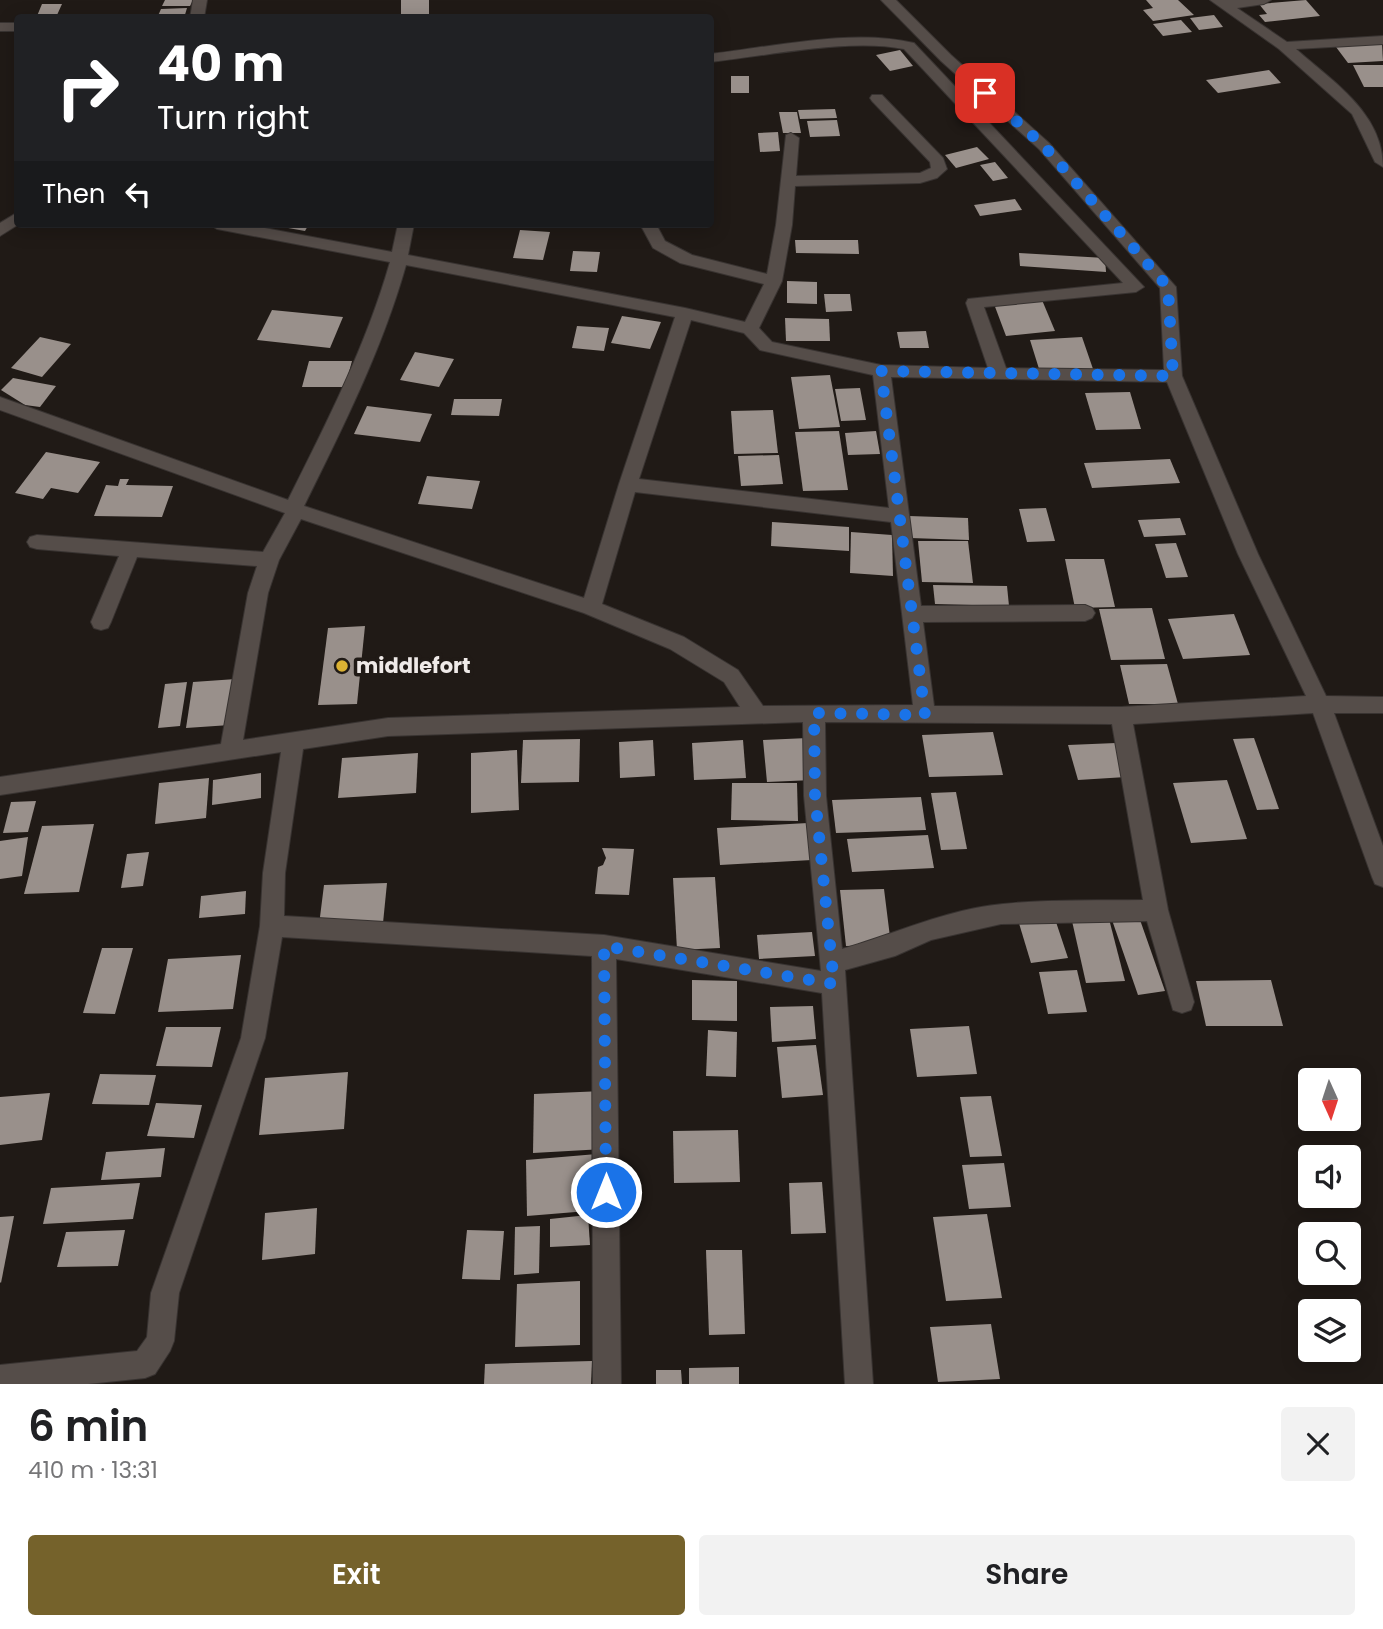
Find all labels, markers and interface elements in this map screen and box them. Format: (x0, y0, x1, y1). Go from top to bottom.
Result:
text: 40 m (157, 30, 284, 98)
icon: right (42, 42, 133, 133)
pin (955, 63, 1015, 123)
icon: arrive (966, 74, 1004, 112)
text: Turn right (157, 95, 309, 140)
icon: left (119, 175, 157, 213)
text: Then (42, 176, 105, 212)
place label: middlefort (356, 651, 471, 680)
marker: middlefort (334, 658, 350, 674)
north arrow (1298, 1068, 1362, 1130)
map controls (1298, 1068, 1361, 1362)
button: sound (1298, 1145, 1361, 1208)
position arrow (569, 1155, 643, 1229)
button: search (1298, 1222, 1361, 1285)
button: layers (1298, 1299, 1361, 1362)
text: 6 min (28, 1397, 148, 1456)
button: close (1281, 1407, 1355, 1481)
text: 410 m · 13:31 (28, 1454, 158, 1486)
button: Exit (28, 1535, 685, 1615)
button: Share (699, 1535, 1355, 1615)

